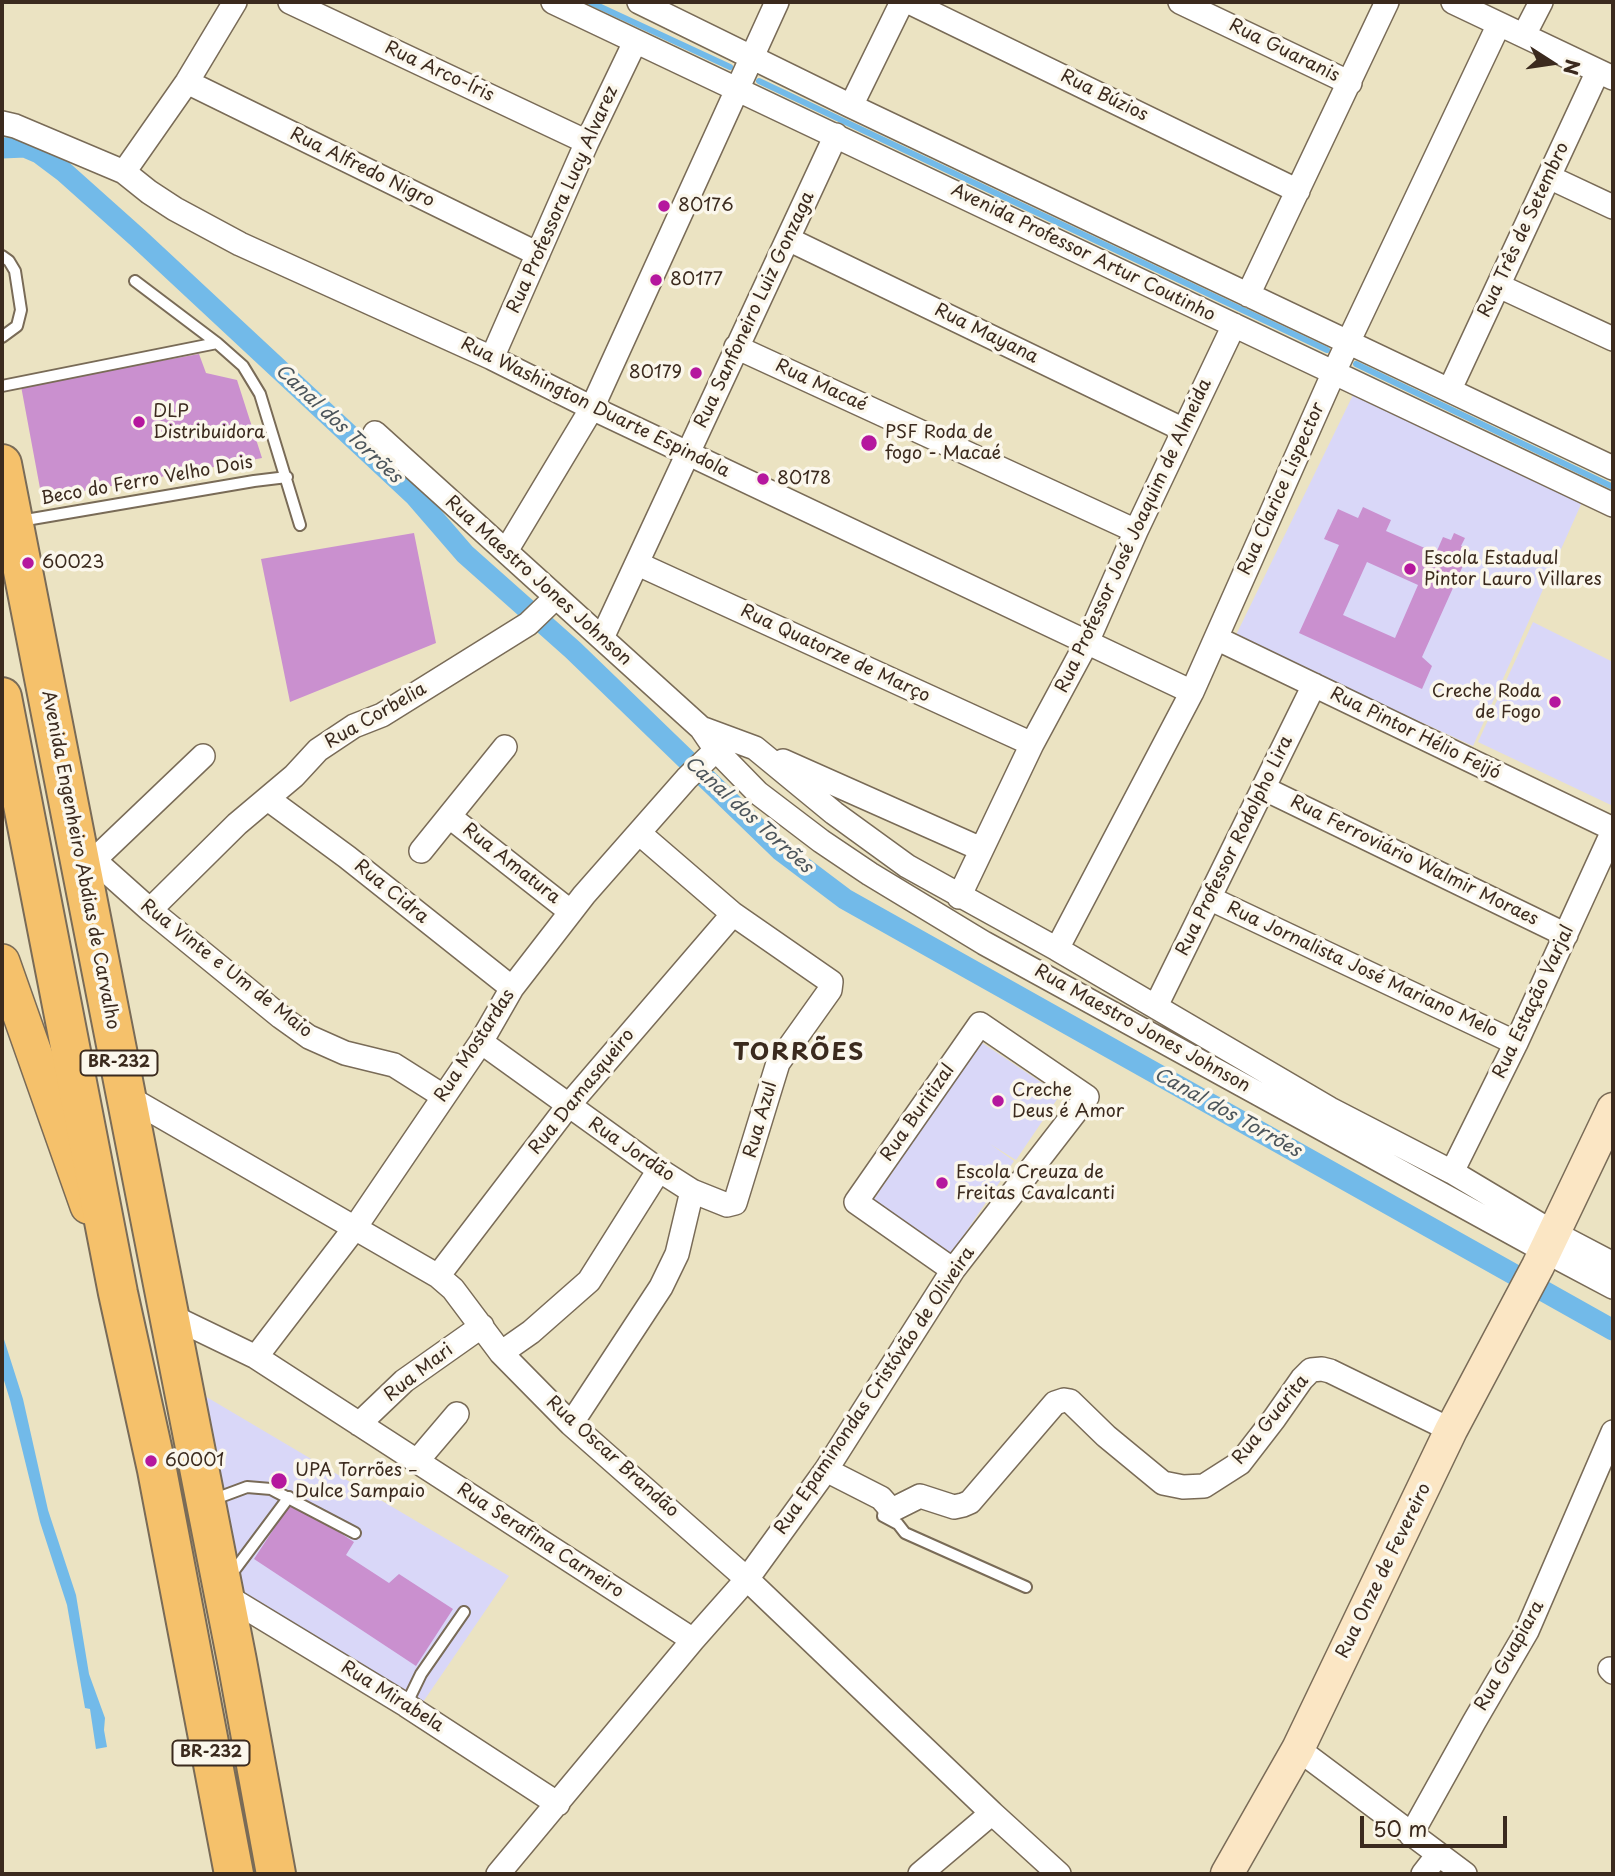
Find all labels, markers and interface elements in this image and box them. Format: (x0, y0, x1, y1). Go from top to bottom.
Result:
street label: Rua Guaranis (1225, 15, 1343, 87)
north arrow (1517, 28, 1587, 98)
street label: Rua Arco-Íris (381, 37, 497, 107)
text: N (1557, 57, 1588, 78)
street label: Rua Búzios (1057, 66, 1151, 126)
street label: Rua Professora Lucy Alvarez (503, 83, 623, 317)
street label: Rua Alfredo Nigro (286, 124, 438, 212)
street label: Rua Três de Setembro (1474, 139, 1574, 321)
street label: Avenida Professor Artur Coutinho (947, 179, 1219, 327)
street label: Rua Sanfoneiro Luiz Gonzaga (691, 188, 819, 432)
place label: 80176 (678, 195, 734, 217)
marker: 80176 (656, 198, 672, 214)
place label: 80177 (670, 269, 723, 291)
marker: 80177 (648, 272, 664, 288)
street label: Rua Mayana (931, 300, 1041, 368)
street label: Rua Washington Duarte Espindola (457, 333, 733, 483)
street label: Rua Macaé (772, 355, 870, 417)
water label: Canal dos Torrões (270, 360, 406, 488)
place label: 80179 (629, 362, 682, 384)
marker: 80179 (688, 365, 704, 381)
street label: Rua Professor José Joaquim de Almeida (1052, 376, 1216, 696)
street label: Rua Clarice Lispector (1234, 399, 1330, 579)
place label: DLP Distribuidora (153, 401, 265, 444)
marker: DLP Distribuidora (131, 414, 147, 430)
place label: PSF Roda de fogo - Macaé (885, 422, 1001, 464)
marker: PSF Roda de fogo - Macaé (859, 433, 879, 453)
street label: Beco do Ferro Velho Dois (39, 452, 255, 510)
place label: 80178 (777, 468, 831, 490)
marker: 80178 (755, 471, 771, 487)
street label: Rua Maestro Jones Johnson (440, 492, 636, 670)
place label: Escola Estadual Pintor Lauro Villares (1424, 548, 1602, 590)
place label: 60023 (42, 552, 104, 574)
marker: 60023 (20, 555, 36, 571)
marker: Escola Estadual Pintor Lauro Villares (1402, 561, 1418, 577)
street label: Rua Quatorze de Março (737, 601, 933, 707)
street label: Rua Corbelia (321, 678, 431, 754)
place label: Creche Roda de Fogo (1432, 681, 1541, 724)
street label: Rua Pintor Hélio Feijó (1326, 683, 1504, 785)
street label: Avenida Engenheiro Abdias de Carvalho (37, 689, 123, 1031)
marker: Creche Roda de Fogo (1547, 694, 1563, 710)
street label: Rua Professor Rodolpho Lira (1172, 732, 1298, 960)
water label: Canal dos Torrões (679, 752, 817, 878)
street label: Rua Ferroviário Walmir Moraes (1286, 791, 1542, 931)
street label: Rua Amatura (458, 819, 564, 909)
street label: Rua Cidra (350, 856, 432, 928)
street label: Rua Vinte e Um de Maio (136, 895, 316, 1043)
street label: Rua Jornalista José Mariano Melo (1223, 898, 1501, 1042)
street label: Rua Estação Varjal (1489, 922, 1579, 1082)
street label: Rua Maestro Jones Johnson (1030, 961, 1254, 1097)
street label: Rua Mostardas (430, 985, 520, 1107)
street label: Rua Damasqueiro (525, 1025, 639, 1159)
district label: TORRÕES (736, 1039, 862, 1067)
road number: BR-232 (80, 1050, 158, 1076)
street label: Rua Buritizal (876, 1060, 960, 1166)
water label: Canal dos Torrões (1150, 1063, 1304, 1163)
street label: Rua Azul (740, 1079, 782, 1161)
place label: Creche Deus é Amor (1012, 1080, 1124, 1122)
marker: Creche Deus é Amor (990, 1093, 1006, 1109)
street label: Rua Jordão (584, 1113, 678, 1187)
place label: Escola Creuza de Freitas Cavalcanti (956, 1162, 1115, 1204)
marker: Escola Creuza de Freitas Cavalcanti (934, 1175, 950, 1191)
street label: Rua Epaminondas Cristóvão de Oliveira (770, 1243, 980, 1539)
street label: Rua Mari (380, 1339, 458, 1407)
street label: Rua Guarita (1228, 1371, 1314, 1469)
street label: Rua Oscar Brandão (541, 1392, 683, 1522)
place label: 60001 (165, 1450, 224, 1472)
marker: 60001 (143, 1453, 159, 1469)
place label: UPA Torrões – Dulce Sampaio (295, 1460, 425, 1502)
marker: UPA Torrões – Dulce Sampaio (269, 1471, 289, 1491)
street label: Rua Serafina Carneiro (453, 1479, 627, 1603)
street label: Rua Onze de Fevereiro (1332, 1480, 1436, 1662)
street label: Rua Guapiara (1471, 1597, 1549, 1715)
street label: Rua Mirabela (337, 1657, 447, 1737)
road number: BR-232 (172, 1740, 249, 1765)
scale bar (1363, 1802, 1510, 1846)
text: 50 m (1373, 1812, 1427, 1844)

